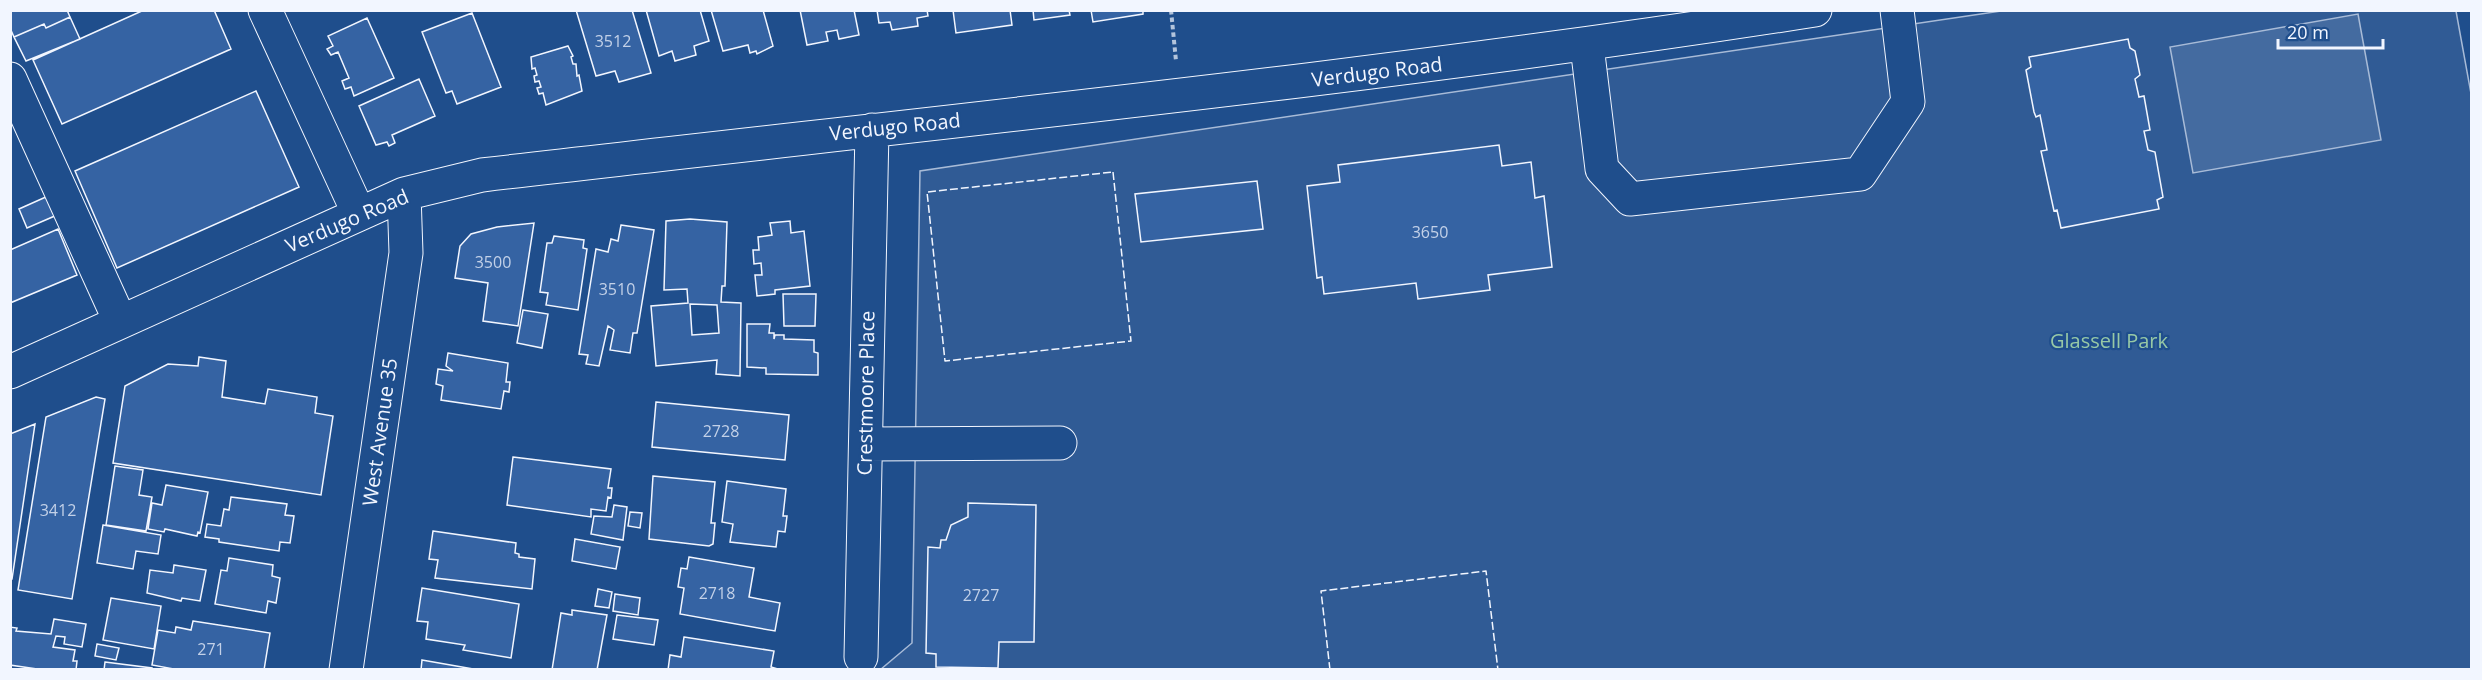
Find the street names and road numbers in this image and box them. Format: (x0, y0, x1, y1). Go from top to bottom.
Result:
street label: Verdugo Road (1310, 50, 1444, 93)
street label: Verdugo Road (828, 106, 962, 147)
street label: Verdugo Road (281, 182, 413, 259)
street label: Crestmoore Place (851, 310, 880, 476)
street label: West Avenue 35 (356, 356, 403, 508)

